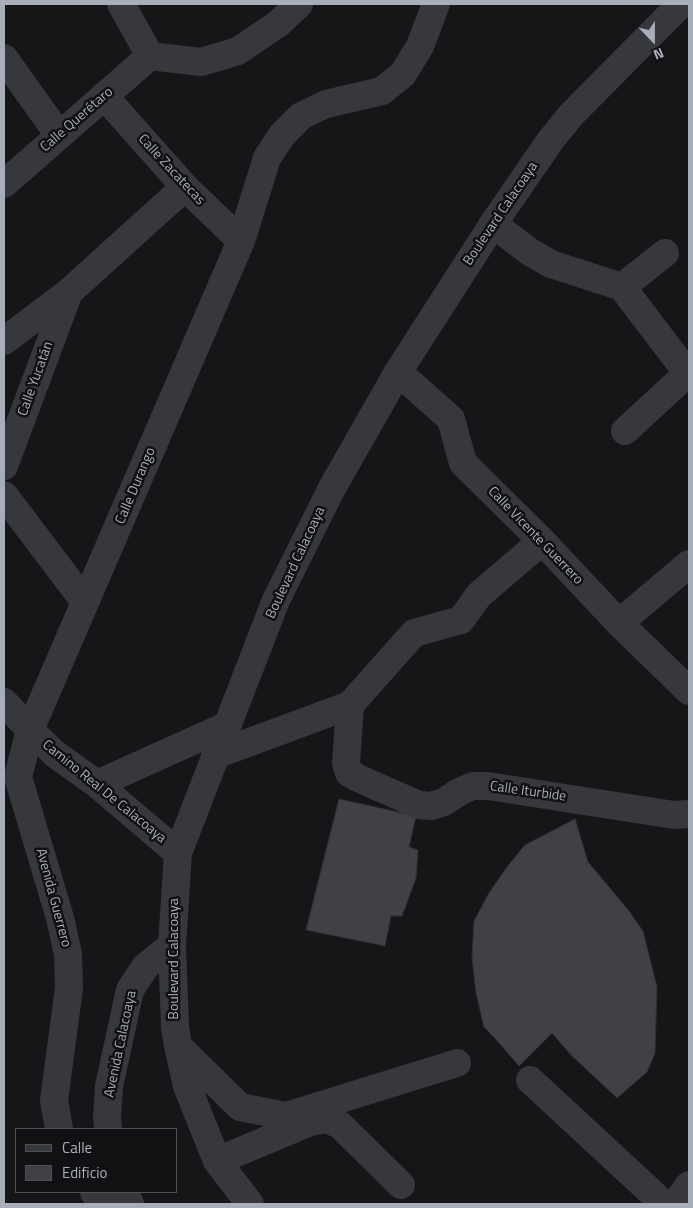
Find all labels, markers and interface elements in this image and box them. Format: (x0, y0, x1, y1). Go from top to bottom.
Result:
north arrow (628, 15, 678, 65)
text: N (650, 43, 667, 66)
street label: Calle Querétaro (37, 84, 117, 156)
street label: Calle Zacatecas (134, 131, 208, 209)
street label: Boulevard Calacoaya (460, 159, 542, 269)
street label: Calle Yucatán (15, 340, 57, 418)
street label: Calle Durango (112, 445, 160, 527)
street label: Calle Vicente Guerrero (484, 483, 586, 589)
street label: Boulevard Calacoaya (263, 504, 329, 622)
street label: Camino Real De Calacoaya (39, 737, 169, 847)
street label: Calle Iturbide (489, 778, 567, 806)
street label: Avenida Guerrero (32, 847, 74, 949)
street label: Boulevard Calacoaya (167, 898, 183, 1020)
street label: Avenida Calacoaya (101, 989, 141, 1099)
legend (15, 1128, 178, 1193)
text: Calle (62, 1136, 92, 1159)
text: Edificio (62, 1161, 107, 1184)

